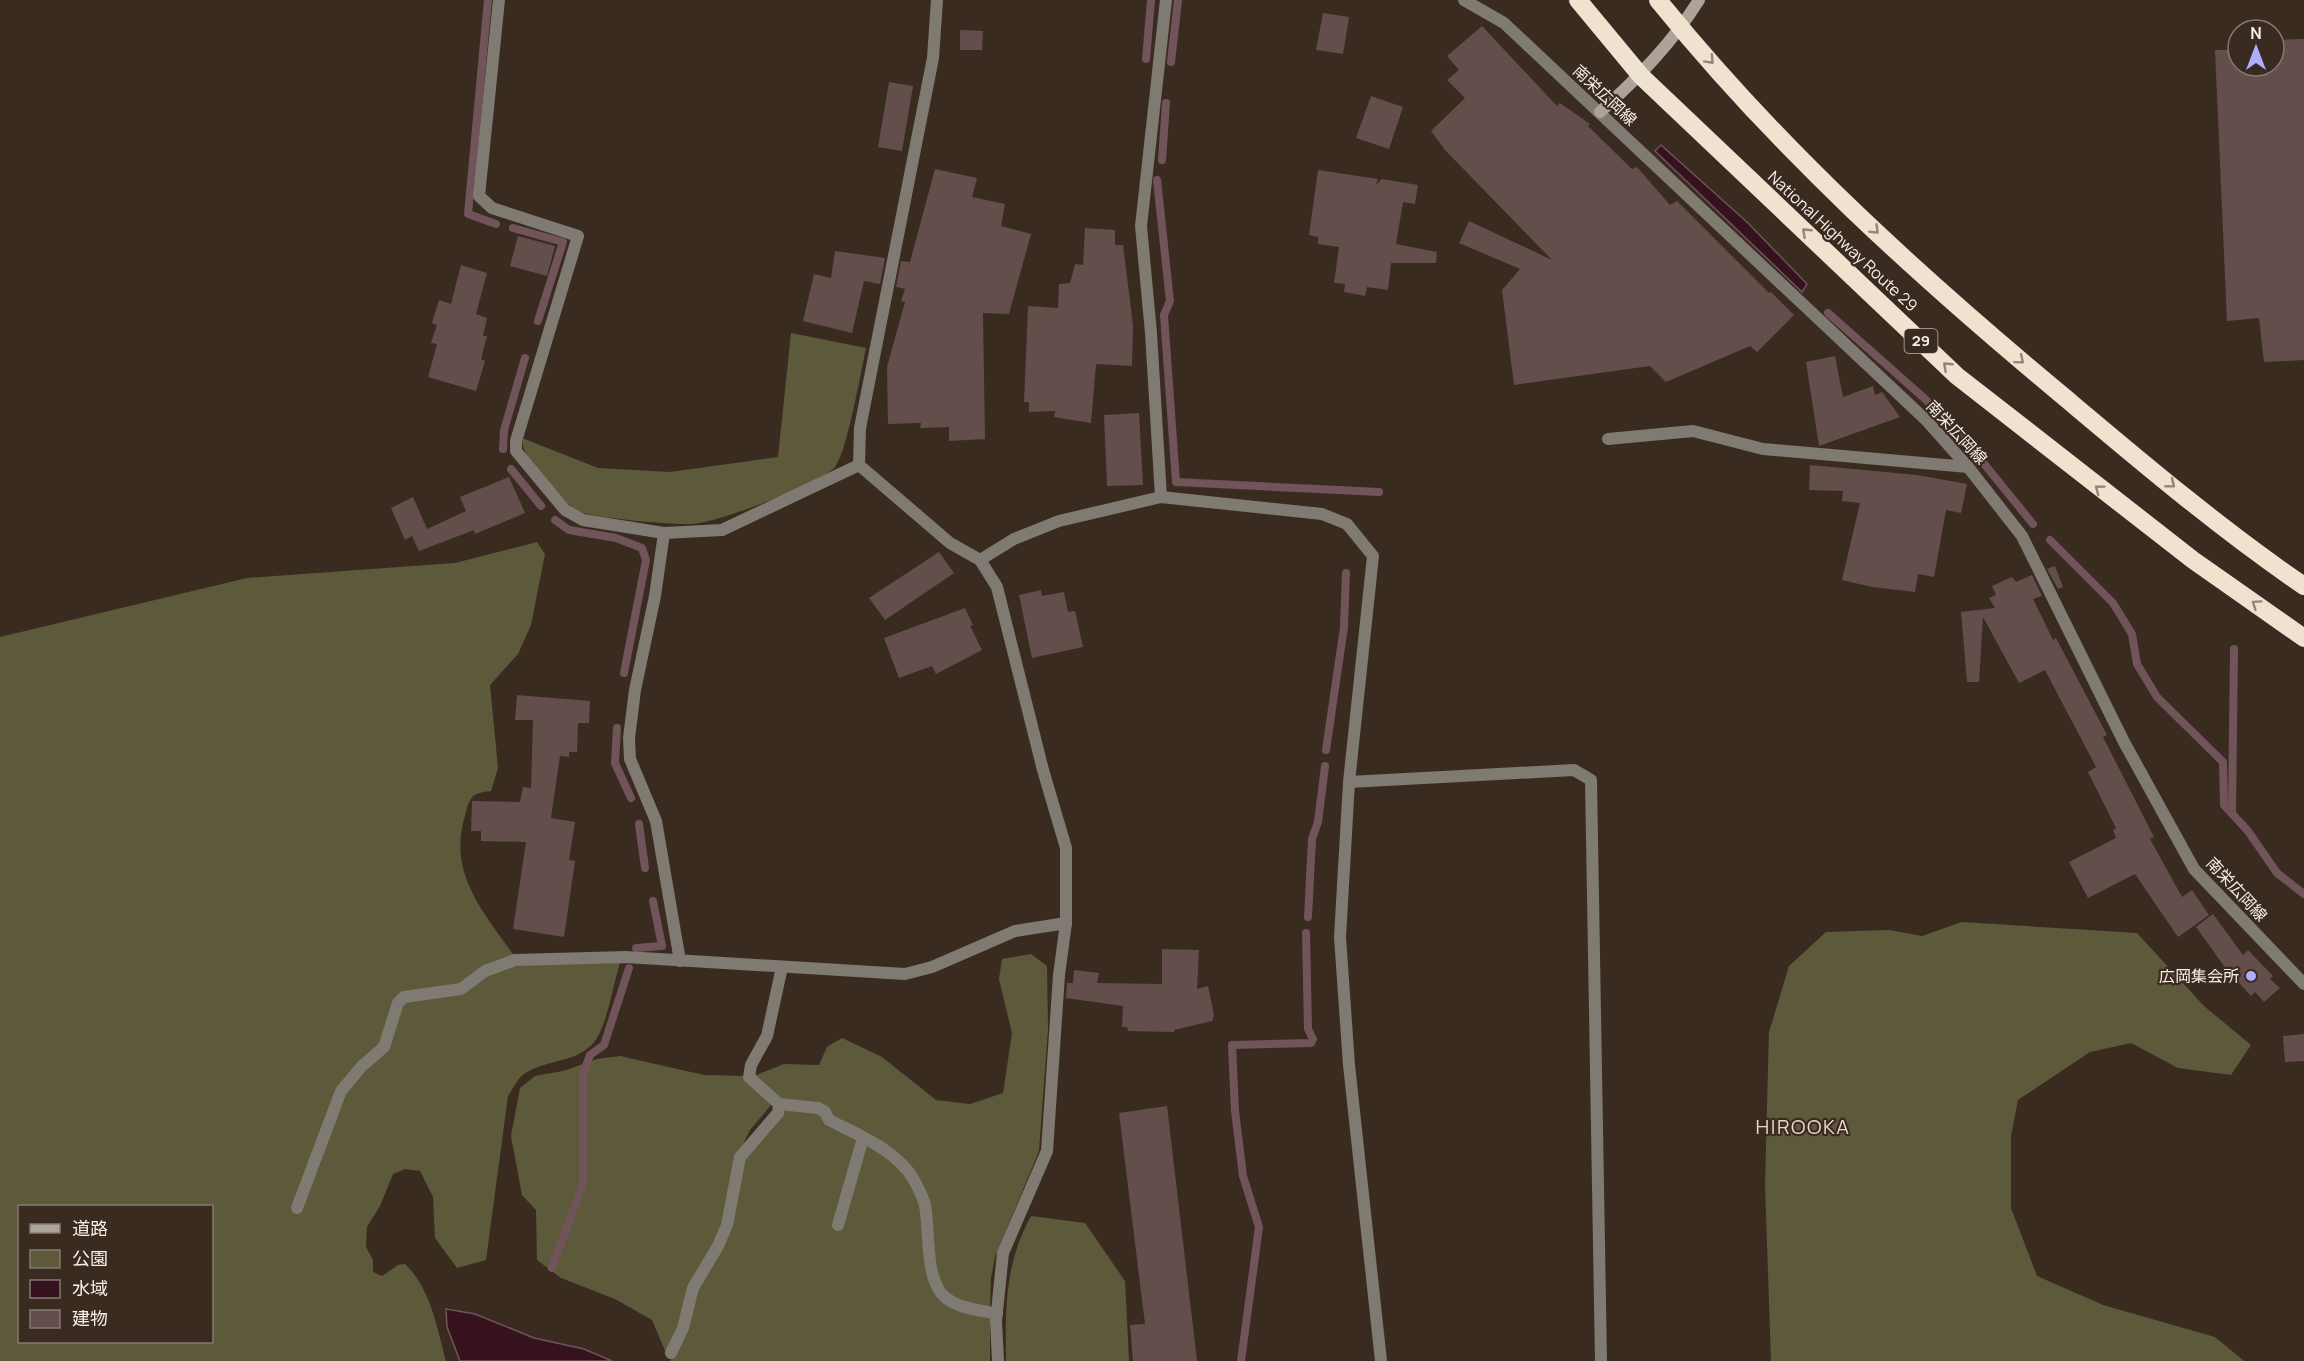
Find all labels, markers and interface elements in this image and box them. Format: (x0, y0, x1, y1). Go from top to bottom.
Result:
north arrow (2226, 18, 2286, 78)
text: N (2250, 22, 2262, 44)
one-way arrow (1703, 53, 1714, 64)
street label: 南栄広岡線 (1568, 60, 1642, 130)
street label: National Highway Route 29 (1763, 166, 1923, 316)
one-way arrow (1868, 223, 1879, 234)
one-way arrow (1802, 228, 1812, 239)
road number: 29 (1904, 329, 1938, 353)
one-way arrow (2013, 353, 2024, 364)
one-way arrow (1944, 362, 1954, 373)
street label: 南栄広岡線 (1922, 395, 1992, 469)
one-way arrow (2164, 476, 2175, 487)
one-way arrow (2095, 485, 2106, 496)
one-way arrow (2252, 600, 2263, 611)
street label: 南栄広岡線 (2202, 852, 2272, 926)
place label: 広岡集会所 (2159, 965, 2239, 987)
marker: 広岡集会所 (2244, 969, 2258, 983)
district label: HIROOKA (1756, 1113, 1850, 1140)
legend (18, 1205, 213, 1343)
text: 道路 (72, 1216, 108, 1240)
text: 公園 (72, 1246, 108, 1270)
text: 水域 (72, 1276, 108, 1300)
text: 建物 (72, 1306, 108, 1330)

